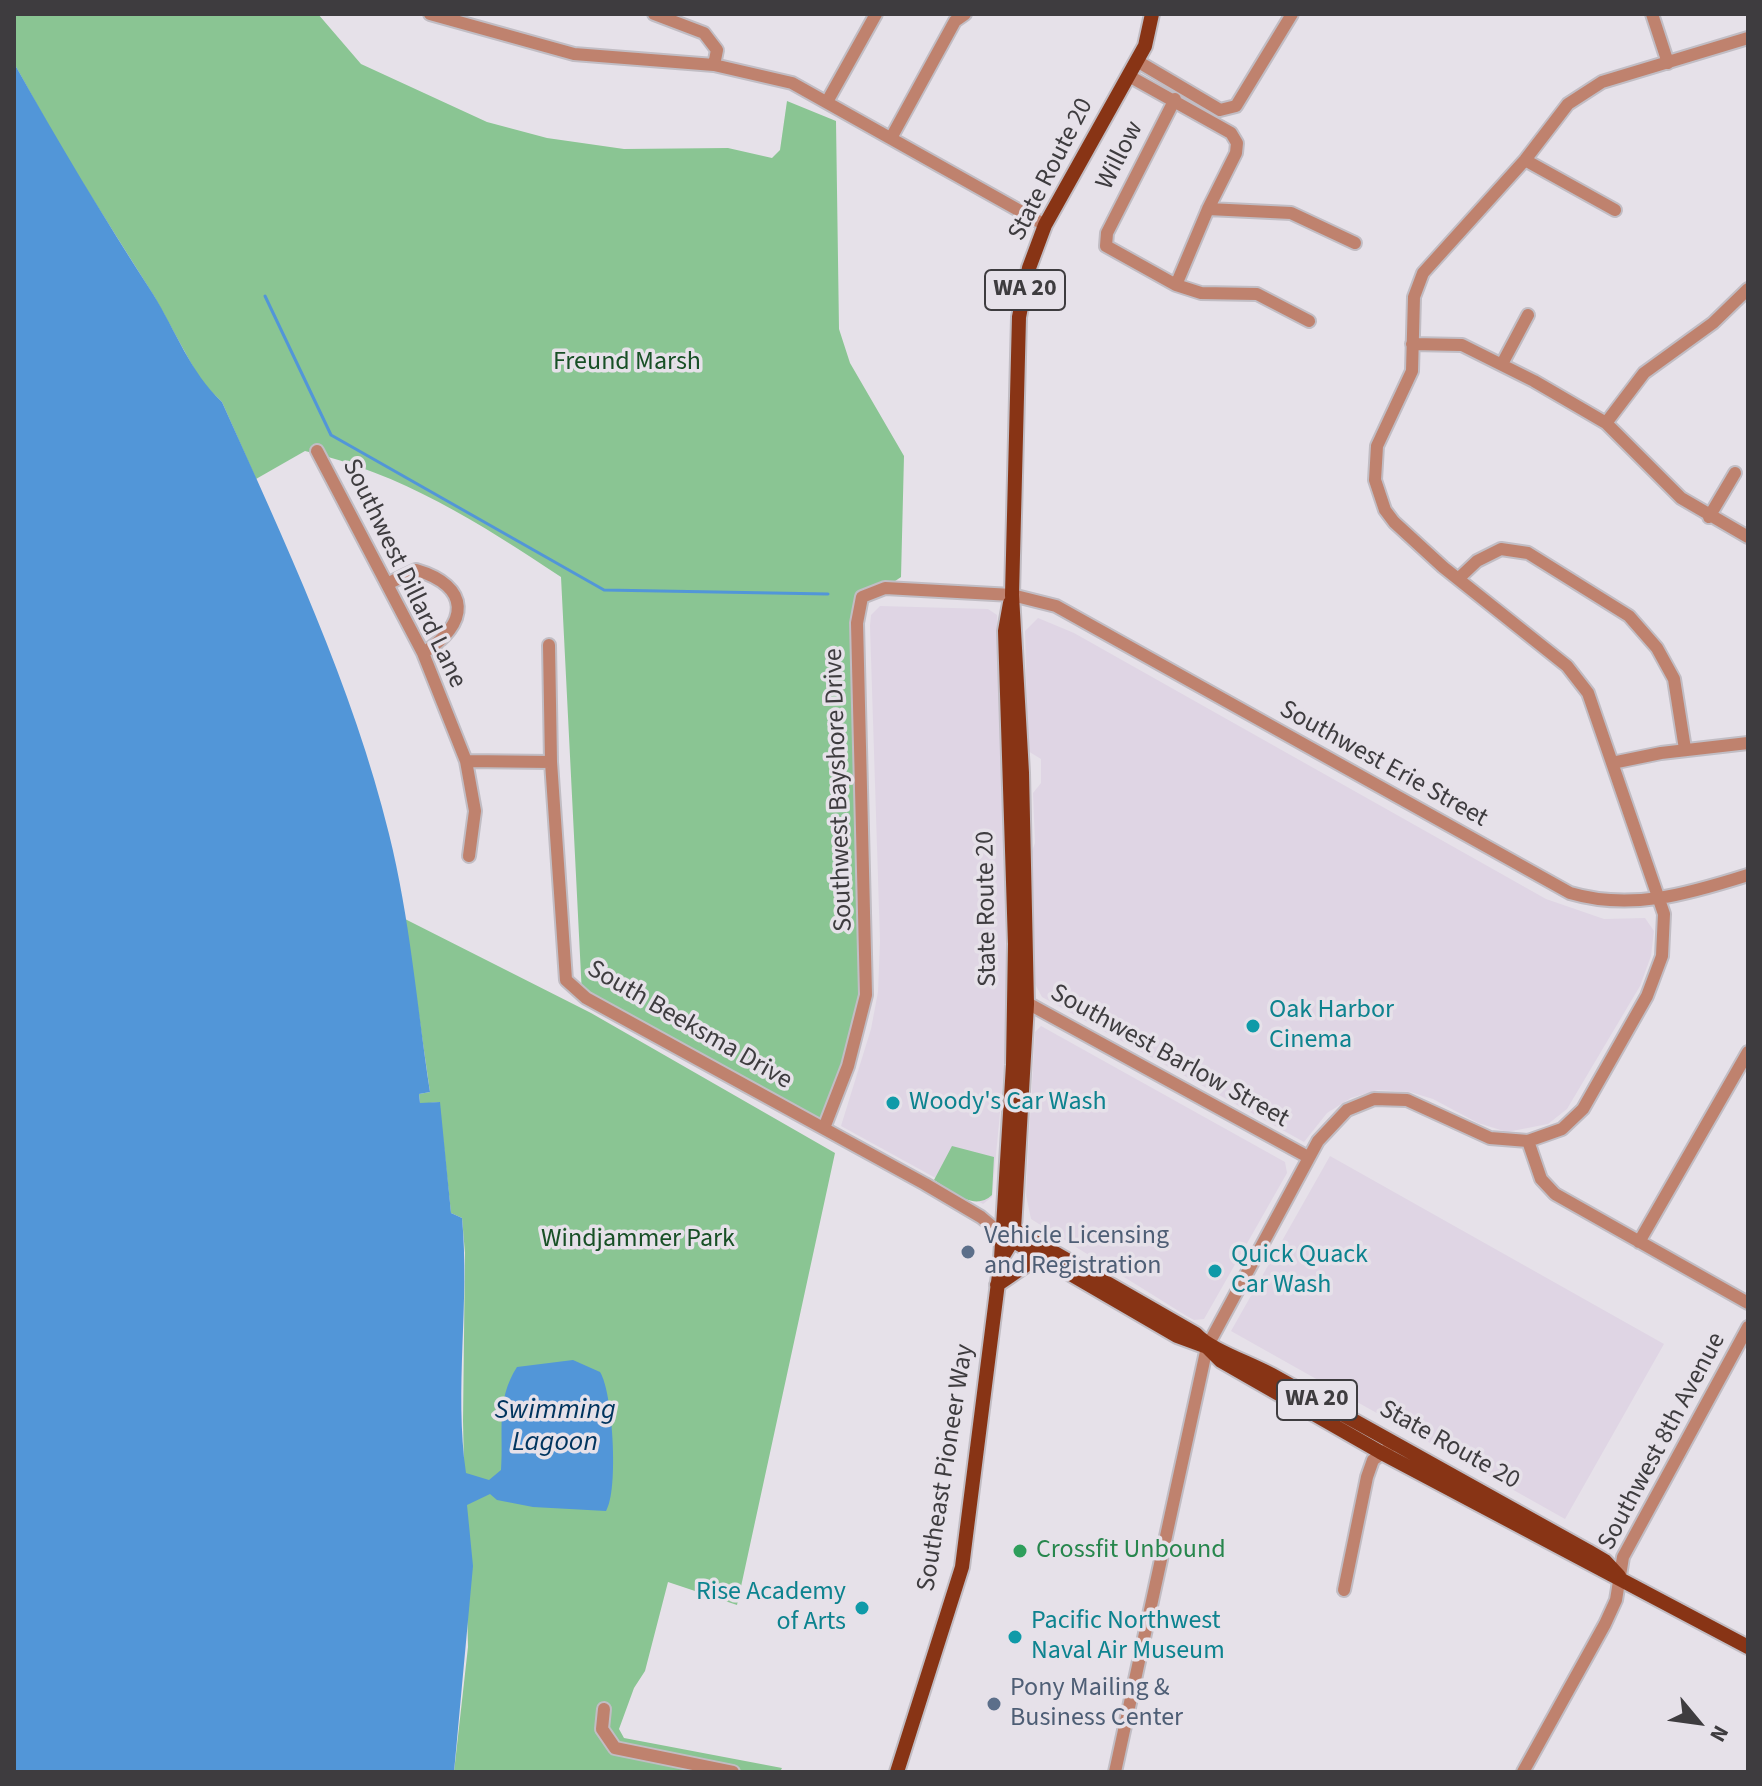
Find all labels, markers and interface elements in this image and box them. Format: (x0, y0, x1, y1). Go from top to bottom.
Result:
street label: State Route 20 (1003, 93, 1101, 247)
street label: Willow (1091, 116, 1151, 196)
road number: WA 20 (985, 270, 1065, 310)
park label: Freund Marsh (553, 347, 701, 379)
street label: Southwest Dillard Lane (334, 454, 472, 694)
street label: Southwest Bayshore Drive (819, 648, 861, 932)
street label: Southwest Erie Street (1273, 695, 1493, 835)
street label: State Route 20 (971, 831, 1005, 987)
street label: South Beeksma Drive (581, 955, 797, 1097)
street label: Southwest Barlow Street (1044, 978, 1294, 1136)
place label: Oak Harbor Cinema (1269, 995, 1394, 1056)
marker: Oak Harbor Cinema (1244, 1017, 1262, 1035)
place label: Woody's Car Wash (909, 1087, 1107, 1119)
marker: Woody's Car Wash (884, 1094, 902, 1112)
place label: Vehicle Licensing and Registration (984, 1221, 1169, 1282)
park label: Windjammer Park (541, 1224, 735, 1256)
place label: Quick Quack Car Wash (1231, 1240, 1368, 1302)
marker: Vehicle Licensing and Registration (959, 1243, 977, 1261)
marker: Quick Quack Car Wash (1206, 1262, 1224, 1280)
street label: Southwest 8th Avenue (1592, 1328, 1734, 1556)
street label: Southeast Pioneer Way (912, 1342, 982, 1594)
road number: WA 20 (1277, 1380, 1357, 1420)
water label: Swimming Lagoon (494, 1395, 616, 1461)
street label: State Route 20 (1373, 1395, 1525, 1497)
place label: Crossfit Unbound (1036, 1535, 1226, 1567)
marker: Crossfit Unbound (1011, 1542, 1029, 1560)
place label: Rise Academy of Arts (696, 1577, 846, 1638)
marker: Rise Academy of Arts (853, 1599, 871, 1617)
place label: Pacific Northwest Naval Air Museum (1031, 1606, 1225, 1668)
marker: Pacific Northwest Naval Air Museum (1006, 1628, 1024, 1646)
place label: Pony Mailing & Business Center (1010, 1673, 1183, 1734)
north arrow (1658, 1682, 1738, 1762)
marker: Pony Mailing & Business Center (985, 1695, 1003, 1713)
text: N (1701, 1719, 1737, 1748)

